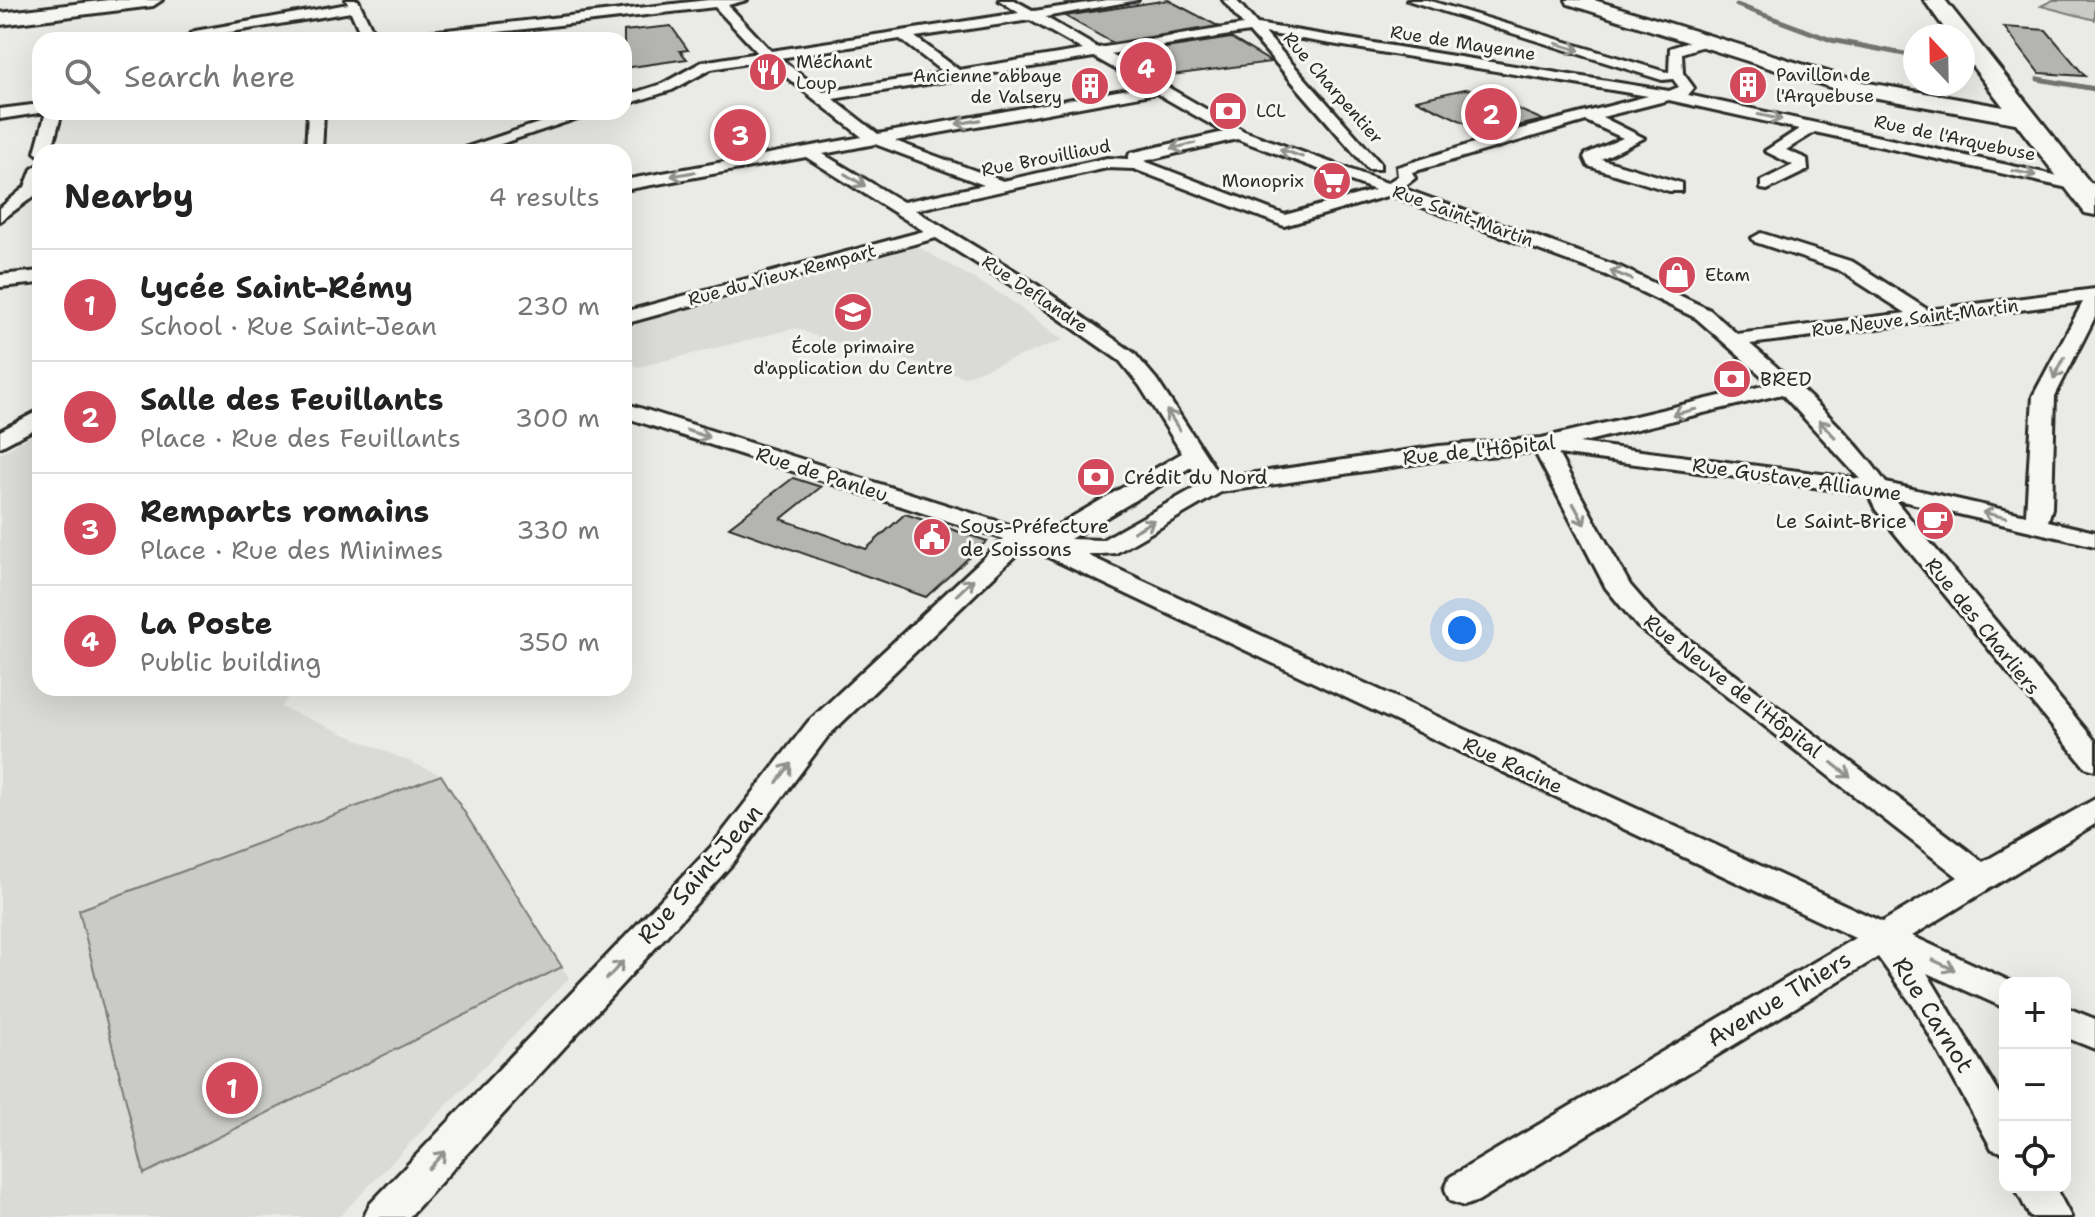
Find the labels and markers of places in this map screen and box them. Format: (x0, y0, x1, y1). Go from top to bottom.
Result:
pin: 4 (1120, 38, 1172, 98)
place label: Méchant Loup (796, 50, 873, 95)
restaurant icon: Méchant Loup (747, 51, 789, 93)
place label: Pavillon de l'Arquebuse (1776, 63, 1874, 108)
place label: Ancienne abbaye de Valsery (913, 64, 1062, 109)
building icon: Pavillon de l'Arquebuse (1727, 64, 1769, 106)
building icon: Ancienne abbaye de Valsery (1069, 65, 1111, 107)
pin: 2 (1465, 84, 1517, 144)
bank icon: LCL (1207, 90, 1249, 132)
place label: LCL (1256, 99, 1286, 123)
pin: 3 (714, 105, 766, 165)
supermarket icon: Monoprix (1311, 160, 1353, 202)
place label: Monoprix (1222, 169, 1304, 193)
shop icon: Etam (1656, 254, 1698, 296)
place label: Etam (1705, 263, 1750, 287)
school or university icon: École primaire d'application du Centre (832, 291, 874, 333)
place label: École primaire d'application du Centre (753, 335, 953, 380)
bank icon: BRED (1711, 358, 1753, 400)
place label: BRED (1760, 366, 1812, 392)
bank icon: Crédit du Nord (1075, 456, 1117, 498)
place label: Crédit du Nord (1124, 464, 1268, 490)
cafe icon: Le Saint-Brice (1914, 500, 1956, 542)
place label: Le Saint-Brice (1775, 508, 1907, 534)
place label: Sous-Préfecture de Soissons (960, 513, 1109, 562)
public building icon: Sous-Préfecture de Soissons (911, 516, 953, 558)
pin: 1 (206, 1058, 258, 1118)

